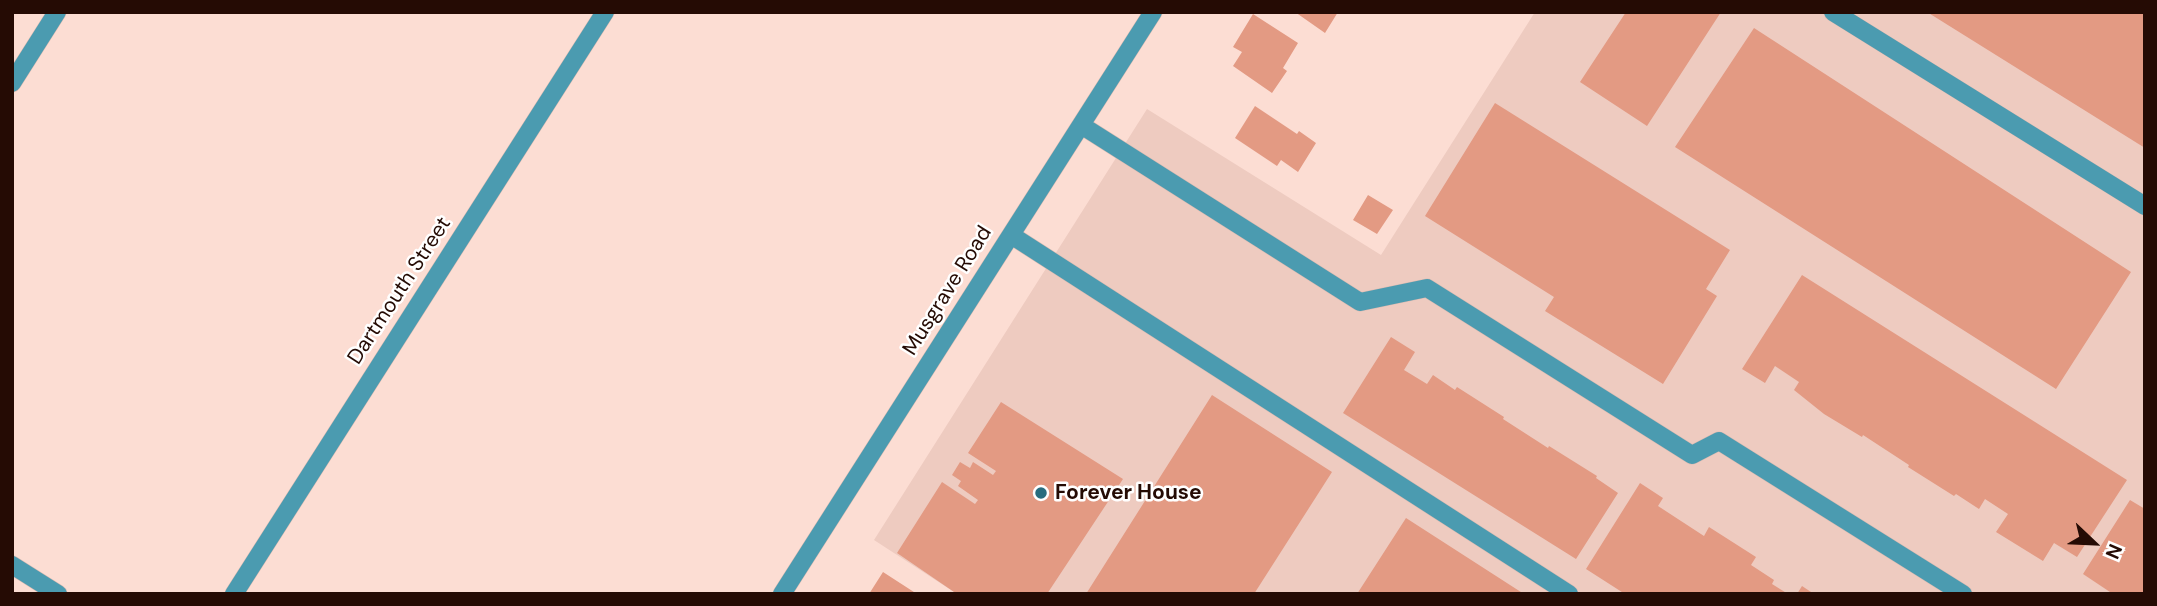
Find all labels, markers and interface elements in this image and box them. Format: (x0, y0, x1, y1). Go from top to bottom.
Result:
street label: Dartmouth Street (343, 213, 457, 369)
street label: Musgrave Road (898, 222, 998, 360)
place label: Forever House (1055, 480, 1202, 506)
marker: Forever House (1033, 485, 1049, 501)
north arrow (2059, 508, 2129, 578)
text: N (2100, 540, 2128, 563)

